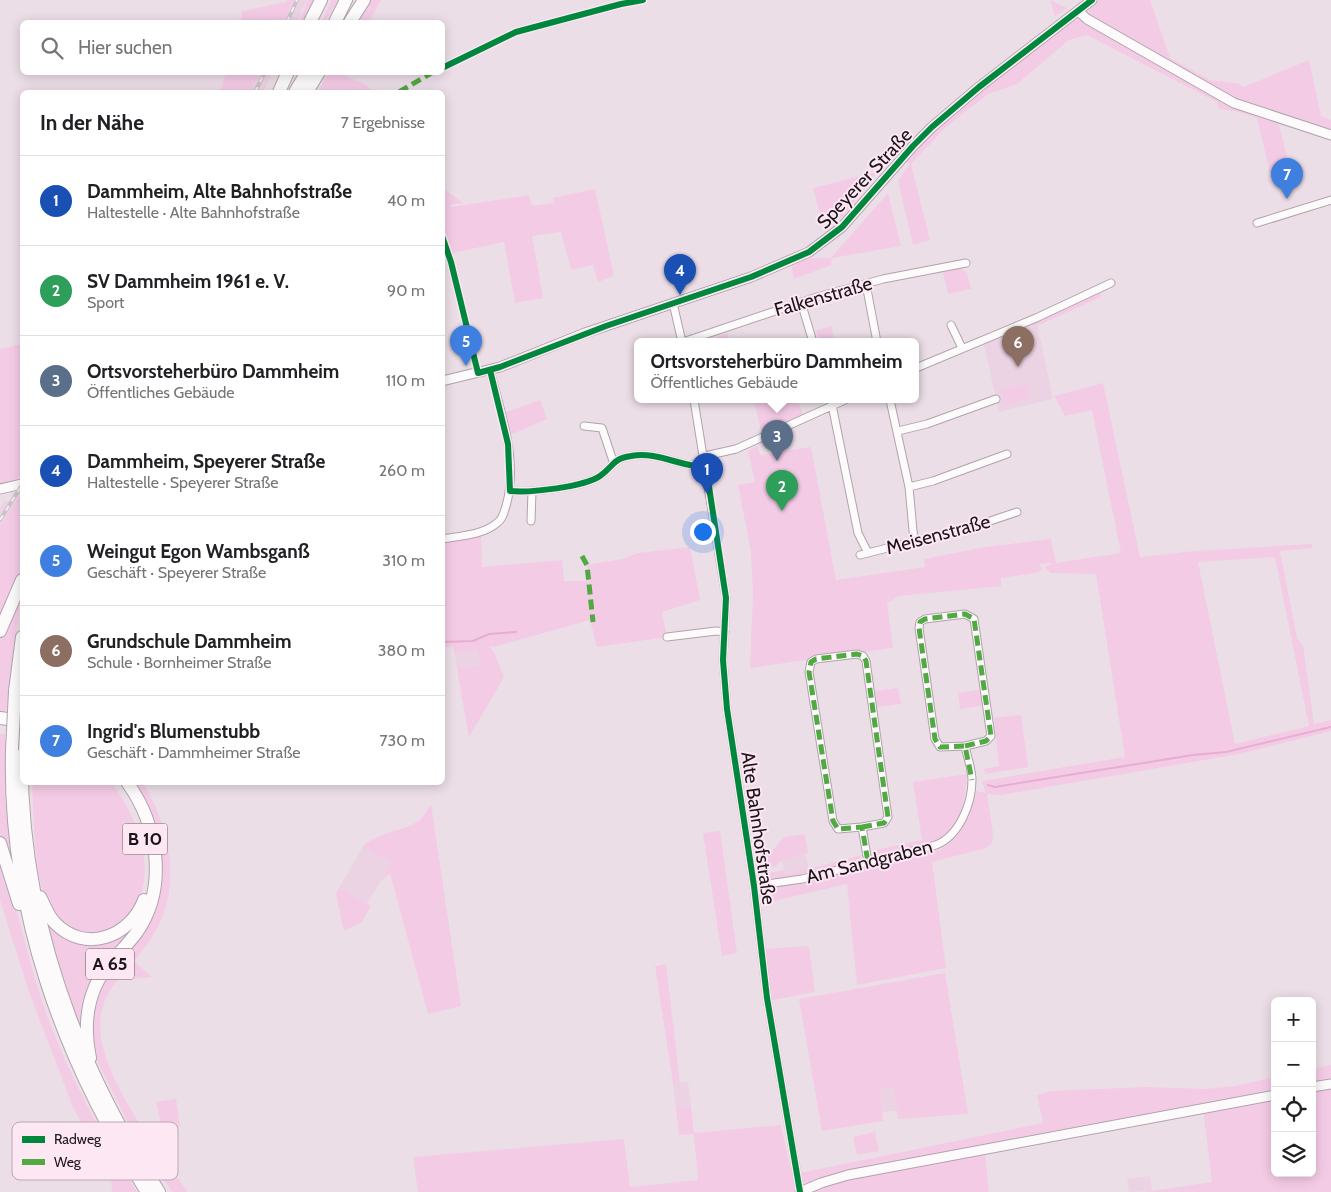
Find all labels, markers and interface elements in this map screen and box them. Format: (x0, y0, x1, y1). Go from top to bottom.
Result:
search box (20, 20, 445, 75)
icon: search (38, 34, 66, 62)
text: Hier suchen (78, 36, 172, 59)
text: In der Nähe (40, 110, 144, 135)
text: 7 Ergebnisse (341, 113, 425, 132)
street label: Speyerer Straße (812, 123, 917, 233)
pin: 7 (1271, 158, 1303, 199)
text: Dammheim, Alte Bahnhofstraße (87, 180, 352, 203)
text: 1 (53, 191, 59, 210)
text: 40 m (387, 191, 425, 210)
text: Haltestelle · Alte Bahnhofstraße (87, 203, 300, 222)
pin: 4 (664, 254, 696, 295)
text: SV Dammheim 1961 e. V. (87, 270, 289, 293)
street label: Falkenstraße (772, 271, 875, 321)
text: 2 (52, 281, 60, 300)
text: 90 m (387, 281, 425, 300)
text: Sport (87, 293, 124, 312)
pin: 5 (450, 325, 482, 366)
pin: 6 (1002, 326, 1034, 367)
popup (634, 338, 919, 403)
text: Ortsvorsteherbüro Dammheim (650, 350, 903, 373)
text: Ortsvorsteherbüro Dammheim (87, 360, 339, 383)
text: 3 (52, 371, 60, 390)
text: 110 m (386, 371, 425, 390)
text: Öffentliches Gebäude (650, 373, 798, 392)
text: Öffentliches Gebäude (87, 383, 234, 402)
pin: 3 (761, 420, 793, 461)
text: Dammheim, Speyerer Straße (87, 450, 325, 473)
pin: 1 (691, 453, 723, 494)
text: 4 (51, 461, 61, 480)
text: 260 m (379, 461, 425, 480)
pin: 2 (766, 470, 798, 511)
text: Haltestelle · Speyerer Straße (87, 473, 278, 492)
street label: Meisenstraße (883, 509, 993, 559)
your location (690, 519, 716, 545)
text: Weingut Egon Wambsganß (87, 540, 310, 563)
text: 5 (52, 551, 60, 570)
text: 310 m (382, 551, 425, 570)
text: Geschäft · Speyerer Straße (87, 563, 266, 582)
text: Grundschule Dammheim (87, 630, 291, 653)
text: 6 (52, 641, 61, 660)
text: 380 m (378, 641, 425, 660)
text: Schule · Bornheimer Straße (87, 653, 272, 672)
text: Ingrid's Blumenstubb (87, 720, 260, 743)
text: 7 (52, 731, 60, 750)
text: 730 m (379, 731, 425, 750)
text: Geschäft · Dammheimer Straße (87, 743, 301, 762)
street label: Alte Bahnhofstraße (736, 750, 781, 906)
road number: B 10 (122, 824, 168, 854)
street label: Am Sandgraben (804, 835, 935, 888)
road number: A 65 (86, 949, 134, 980)
map controls (1271, 997, 1316, 1177)
button: + (1271, 997, 1316, 1042)
button: − (1271, 1042, 1316, 1087)
button: locate (1271, 1087, 1316, 1132)
legend (12, 1122, 178, 1180)
text: Radweg (54, 1130, 102, 1148)
button: layers (1271, 1132, 1316, 1177)
text: Weg (54, 1153, 82, 1171)

